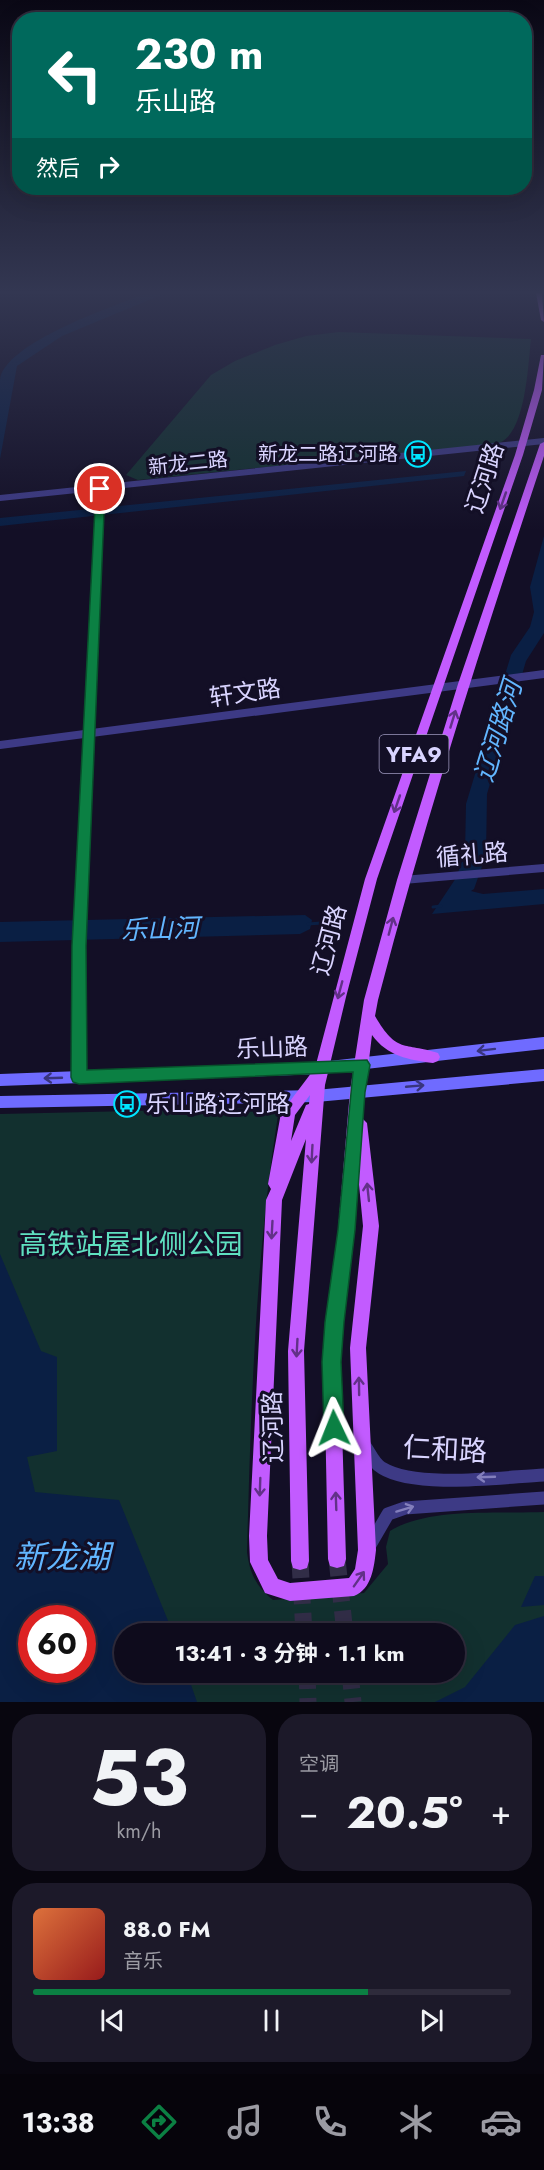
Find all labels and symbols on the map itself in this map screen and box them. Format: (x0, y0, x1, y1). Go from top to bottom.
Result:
street label: 辽河路 (457, 438, 512, 517)
bus stop icon: 新龙二路辽河路 (403, 439, 433, 469)
place label: 新龙二路辽河路 (258, 440, 398, 469)
street label: 新龙二路 (147, 445, 229, 482)
pin (74, 463, 125, 514)
one-way arrow (497, 491, 508, 510)
street label: 轩文路 (207, 670, 283, 715)
water label: 辽河路河 (465, 671, 533, 786)
one-way arrow (448, 710, 459, 729)
road number: YFA9 (380, 735, 448, 773)
one-way arrow (390, 794, 401, 813)
street label: 循礼路 (435, 834, 509, 875)
street label: 辽河路 (302, 901, 355, 979)
water label: 乐山河 (120, 908, 205, 949)
one-way arrow (385, 916, 397, 935)
one-way arrow (334, 980, 346, 999)
street label: 乐山路 (235, 1029, 309, 1066)
one-way arrow (476, 1045, 496, 1056)
one-way arrow (44, 1072, 64, 1084)
one-way arrow (405, 1080, 425, 1091)
place label: 乐山路辽河路 (146, 1086, 290, 1121)
bus stop icon: 乐山路辽河路 (112, 1089, 142, 1119)
one-way arrow (307, 1143, 318, 1163)
one-way arrow (362, 1183, 373, 1203)
one-way arrow (267, 1219, 278, 1239)
park label: 高铁站屋北侧公园 (19, 1224, 243, 1265)
one-way arrow (291, 1338, 302, 1358)
one-way arrow (353, 1377, 365, 1397)
street label: 辽河路 (254, 1391, 291, 1463)
position arrow (302, 1396, 366, 1460)
street label: 仁和路 (402, 1427, 488, 1472)
one-way arrow (476, 1472, 496, 1483)
one-way arrow (255, 1477, 266, 1497)
one-way arrow (330, 1491, 341, 1511)
one-way arrow (395, 1503, 414, 1514)
water label: 新龙湖 (14, 1534, 115, 1580)
one-way arrow (352, 1571, 365, 1587)
speed limit sign: 60 (18, 1605, 96, 1683)

